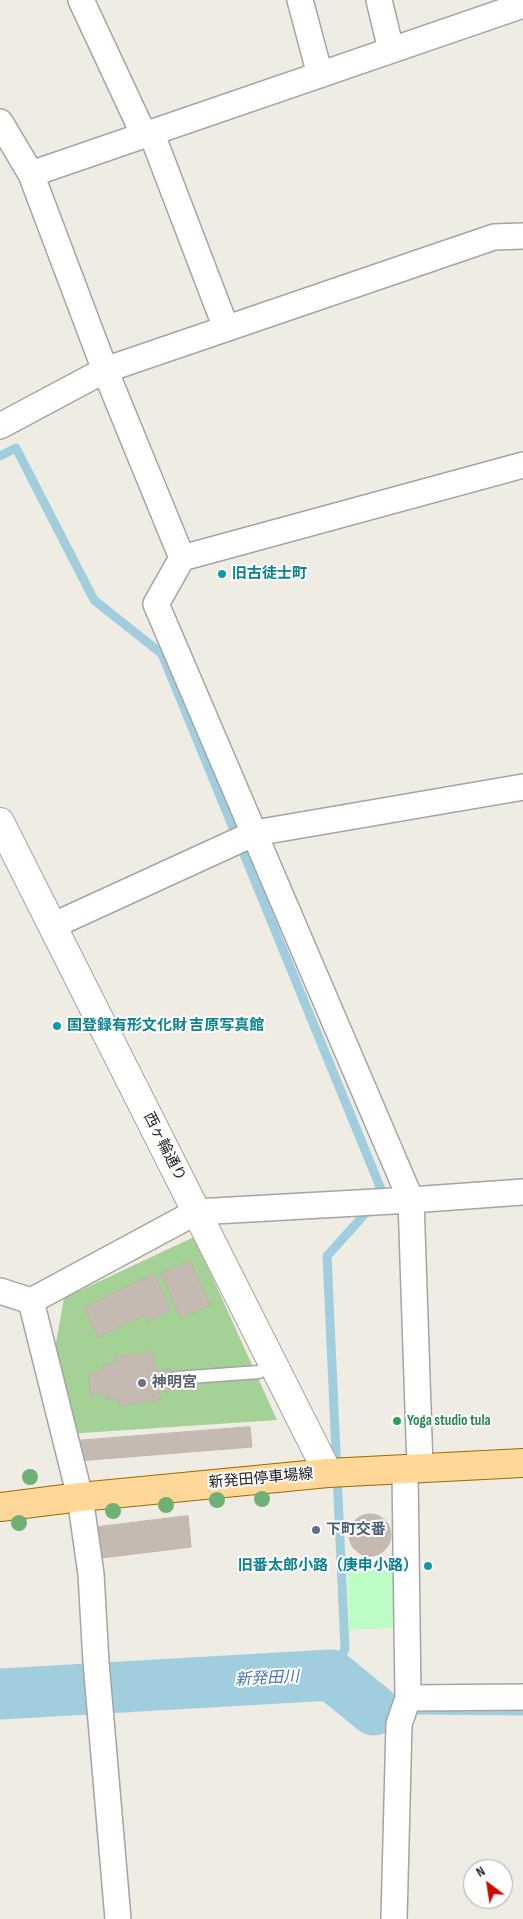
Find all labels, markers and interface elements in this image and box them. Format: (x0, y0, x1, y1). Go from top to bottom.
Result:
place label: 旧古徒士町 (232, 565, 307, 583)
marker: 旧古徒士町 (216, 568, 228, 580)
place label: 国登録有形文化財 吉原写真館 (67, 1017, 264, 1035)
marker: 国登録有形文化財 吉原写真館 (51, 1020, 63, 1032)
street label: 西ヶ輪通り (139, 1110, 189, 1184)
place label: 神明宮 (152, 1374, 197, 1392)
marker: 神明宮 (136, 1377, 148, 1389)
place label: Yoga studio tula (407, 1412, 491, 1430)
marker: Yoga studio tula (391, 1415, 403, 1427)
street label: 新発田停車場線 (208, 1465, 314, 1493)
place label: 下町交番 (326, 1521, 386, 1539)
marker: 下町交番 (310, 1524, 322, 1536)
place label: 旧番太郎小路（庚申小路） (238, 1557, 418, 1575)
marker: 旧番太郎小路（庚申小路） (422, 1560, 434, 1572)
water label: 新発田川 (235, 1668, 299, 1690)
north arrow (463, 1859, 513, 1909)
text: N (473, 1862, 488, 1881)

